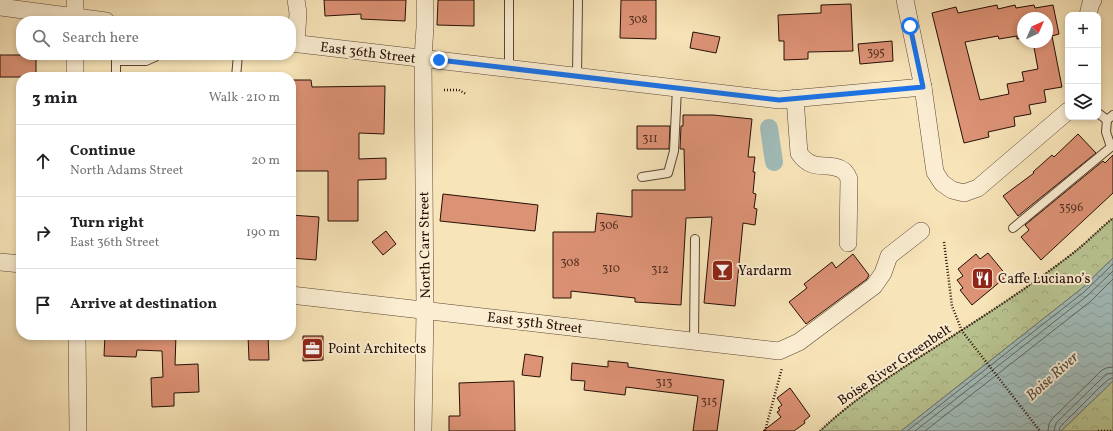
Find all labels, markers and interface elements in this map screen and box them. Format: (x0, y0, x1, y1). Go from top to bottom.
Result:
house number: 308 (628, 12, 648, 28)
north arrow (1017, 12, 1053, 48)
map controls (1065, 12, 1101, 120)
button: + (1065, 12, 1101, 48)
search box (16, 16, 296, 60)
route start (901, 17, 919, 35)
icon: search (30, 27, 52, 49)
text: Search here (62, 28, 139, 49)
street label: East 36th Street (319, 38, 417, 69)
house number: 395 (867, 45, 885, 61)
button: − (1065, 48, 1101, 84)
route end (430, 51, 448, 69)
button: layers (1065, 84, 1101, 120)
text: 3 min (32, 87, 78, 110)
text: Walk · 210 m (209, 89, 280, 107)
house number: 311 (642, 131, 658, 147)
text: Continue (70, 141, 135, 162)
icon: ahead (32, 150, 54, 172)
text: 20 m (251, 152, 280, 170)
text: North Adams Street (70, 162, 183, 180)
street label: North Carr Street (415, 191, 436, 299)
house number: 3596 (1059, 200, 1083, 216)
text: Turn right (70, 213, 144, 234)
house number: 306 (599, 218, 619, 234)
icon: right (32, 222, 54, 244)
text: 190 m (246, 224, 280, 242)
text: East 36th Street (70, 234, 159, 252)
house number: 308 (560, 255, 580, 271)
bar icon: Yardarm (710, 257, 736, 283)
house number: 310 (602, 261, 620, 277)
house number: 312 (651, 262, 669, 278)
place label: Yardarm (738, 262, 792, 281)
restaurant icon: Caffe Luciano’s (969, 265, 995, 291)
place label: Caffe Luciano’s (998, 270, 1091, 289)
icon: arrive (32, 294, 54, 316)
text: Arrive at destination (70, 294, 217, 315)
street label: East 35th Street (486, 308, 584, 339)
street label: Boise River Greenbelt (834, 320, 955, 410)
office icon: Point Architects (300, 335, 326, 361)
place label: Point Architects (328, 340, 426, 359)
water label: Boise River (1022, 348, 1084, 406)
house number: 313 (656, 375, 672, 391)
house number: 315 (701, 394, 718, 410)

